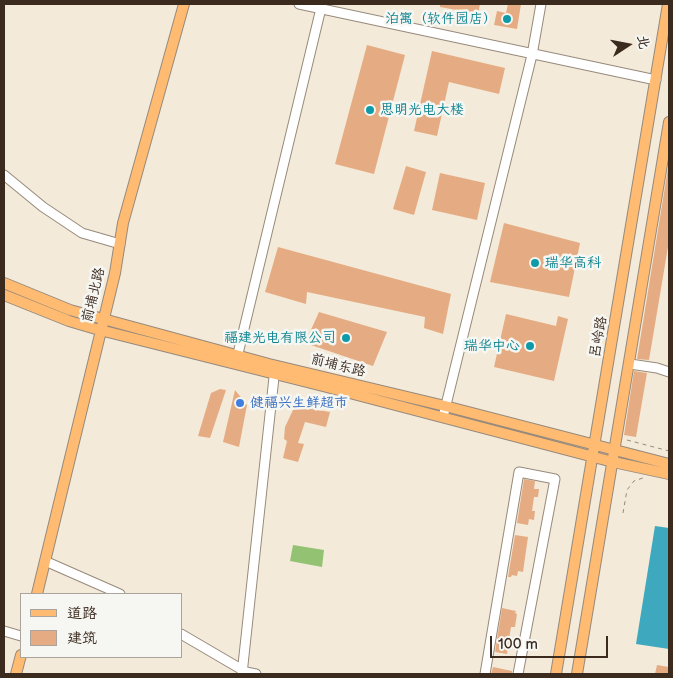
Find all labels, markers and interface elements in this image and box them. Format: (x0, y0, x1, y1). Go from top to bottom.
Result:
place label: 泊寓（软件园店） (385, 11, 497, 27)
marker: 泊寓（软件园店） (501, 13, 513, 25)
north arrow (603, 20, 653, 70)
text: 北 (634, 34, 653, 51)
place label: 思明光电大楼 (380, 102, 464, 118)
marker: 思明光电大楼 (364, 104, 376, 116)
place label: 瑞华高科 (545, 255, 601, 271)
marker: 瑞华高科 (529, 257, 541, 269)
street label: 前埔北路 (79, 266, 109, 324)
street label: 吕岭路 (587, 315, 611, 359)
place label: 福建光电有限公司 (224, 330, 336, 346)
marker: 福建光电有限公司 (340, 332, 352, 344)
place label: 瑞华中心 (464, 338, 520, 354)
marker: 瑞华中心 (524, 340, 536, 352)
street label: 前埔东路 (309, 351, 367, 381)
place label: 健福兴生鲜超市 (250, 395, 348, 411)
marker: 健福兴生鲜超市 (234, 397, 246, 409)
legend (20, 593, 182, 658)
text: 道路 (67, 604, 97, 623)
scale bar (493, 626, 610, 658)
text: 建筑 (67, 629, 97, 648)
text: 100 m (498, 635, 538, 654)

